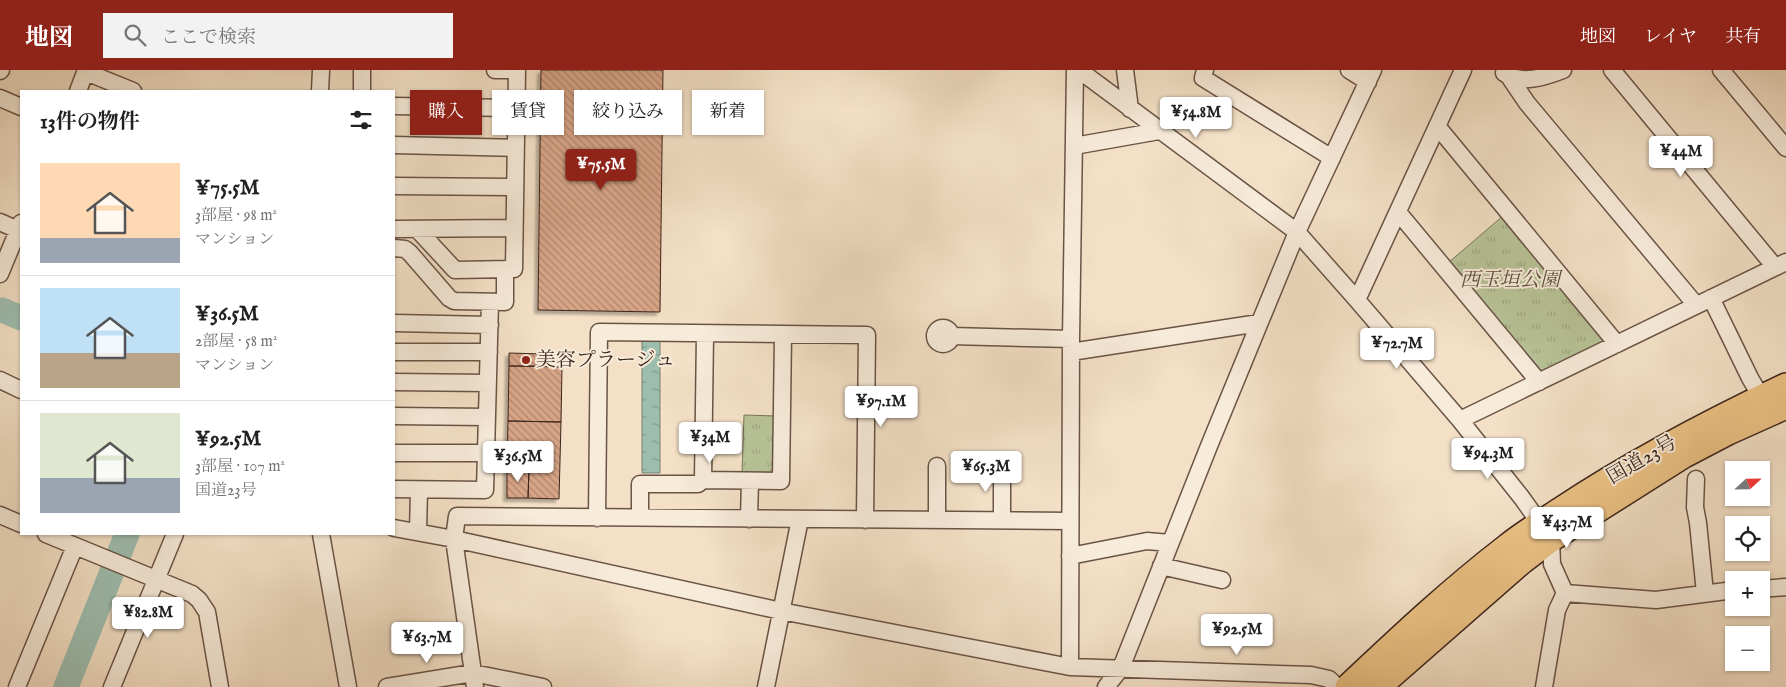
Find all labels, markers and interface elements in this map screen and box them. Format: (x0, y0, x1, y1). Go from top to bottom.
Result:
search box (103, 13, 453, 58)
icon: search (121, 21, 149, 49)
text: 地図 (25, 23, 73, 54)
text: ここで検索 (161, 26, 256, 50)
text: 地図 (1580, 26, 1616, 49)
text: レイヤ (1644, 26, 1697, 49)
text: 共有 (1725, 26, 1761, 49)
chip: 購入 (410, 90, 482, 135)
chip: 賃貸 (492, 90, 564, 135)
chip: 絞り込み (574, 90, 682, 135)
chip: 新着 (692, 90, 764, 135)
pin: ¥54.8M (1155, 97, 1237, 139)
text: ¥54.8M (1171, 103, 1221, 123)
icon: filters (347, 106, 375, 134)
text: 13件の物件 (40, 109, 140, 136)
pin: ¥44M (1651, 136, 1711, 178)
text: ¥44M (1660, 142, 1702, 162)
pin: ¥75.5M (560, 148, 642, 191)
text: ¥75.5M (576, 155, 626, 175)
text: ¥75.5M (195, 175, 260, 202)
icon: home (80, 183, 140, 243)
text: 3部屋 · 98 m² (195, 206, 277, 226)
text: マンション (195, 230, 274, 250)
park label: 西玉垣公園 (1460, 268, 1563, 293)
text: ¥36.5M (195, 301, 259, 328)
icon: home (80, 308, 140, 368)
pin: ¥72.7M (1356, 328, 1438, 370)
text: 2部屋 · 58 m² (195, 332, 277, 352)
text: ¥72.7M (1371, 334, 1423, 354)
place label: 美容プラージュ (536, 348, 675, 373)
marker: 美容プラージュ (520, 354, 532, 366)
text: マンション (195, 356, 274, 376)
pin: ¥97.1M (840, 386, 922, 428)
text: ¥97.1M (856, 392, 906, 412)
pin: ¥34M (680, 422, 740, 464)
text: ¥92.5M (195, 426, 261, 453)
text: ¥34M (690, 428, 730, 448)
street label: 国道23号 (1602, 430, 1682, 490)
icon: home (80, 433, 140, 493)
pin: ¥94.3M (1447, 438, 1529, 480)
pin: ¥36.5M (477, 440, 559, 483)
text: ¥94.3M (1462, 444, 1514, 464)
text: ¥36.5M (494, 447, 542, 467)
pin: ¥65.3M (945, 450, 1027, 493)
text: 3部屋 · 107 m² (195, 457, 285, 477)
text: ¥65.3M (962, 457, 1010, 477)
north arrow (1725, 461, 1770, 506)
map controls (1725, 461, 1770, 671)
text: 国道23号 (195, 481, 257, 501)
pin: ¥43.7M (1526, 506, 1608, 549)
text: ¥43.7M (1542, 513, 1592, 533)
button: locate (1725, 516, 1770, 561)
button: + (1725, 571, 1770, 616)
pin: ¥82.8M (107, 596, 189, 639)
text: ¥82.8M (123, 603, 173, 623)
pin: ¥92.5M (1196, 614, 1278, 656)
text: ¥92.5M (1212, 620, 1262, 640)
pin: ¥63.7M (386, 622, 468, 664)
button: − (1725, 626, 1770, 671)
text: ¥63.7M (402, 628, 452, 648)

